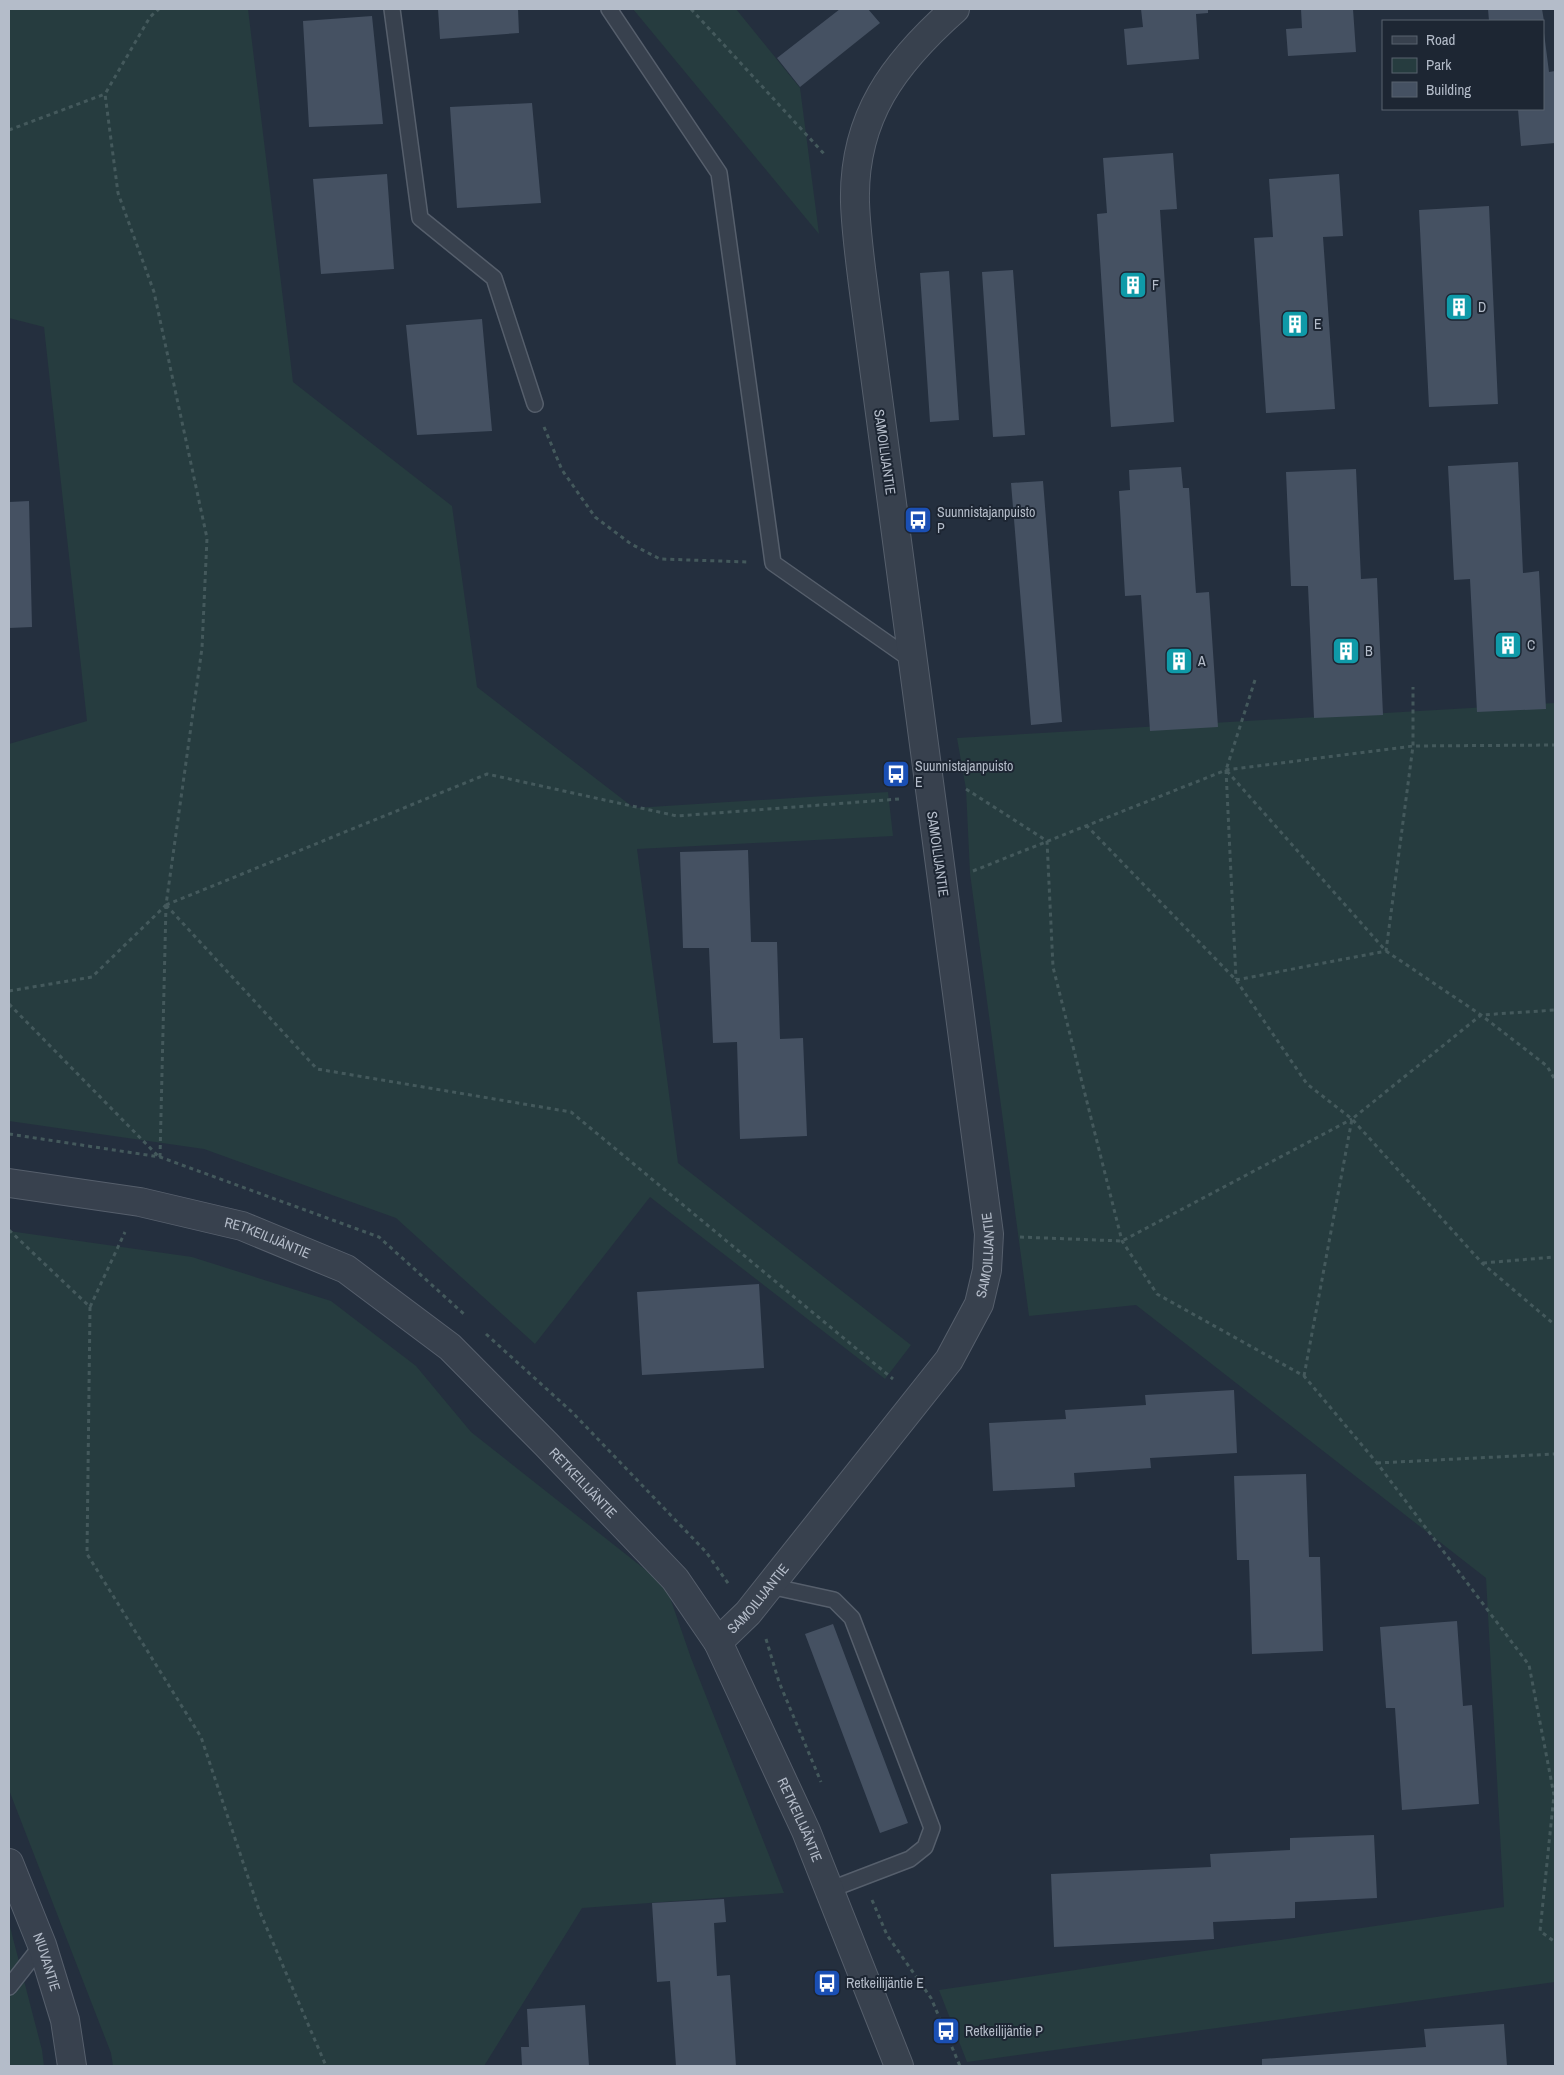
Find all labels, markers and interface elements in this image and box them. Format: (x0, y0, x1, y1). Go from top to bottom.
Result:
legend (1382, 20, 1544, 110)
text: Road (1426, 29, 1455, 50)
text: Park (1426, 54, 1452, 75)
text: Building (1426, 79, 1471, 100)
building icon: F (1118, 270, 1148, 300)
place label: F (1152, 276, 1159, 294)
building icon: D (1444, 292, 1474, 322)
place label: D (1478, 298, 1486, 316)
building icon: E (1280, 309, 1310, 339)
place label: E (1314, 315, 1322, 333)
street label: SAMOILIJANTIE (870, 408, 900, 496)
place label: Suunnistajanpuisto P (937, 503, 1035, 537)
bus stop icon: Suunnistajanpuisto P (903, 505, 933, 535)
building icon: C (1493, 630, 1523, 660)
building icon: B (1331, 636, 1361, 666)
place label: C (1527, 636, 1535, 654)
place label: B (1365, 642, 1373, 660)
building icon: A (1164, 646, 1194, 676)
place label: A (1197, 652, 1206, 670)
place label: Suunnistajanpuisto E (915, 757, 1013, 791)
bus stop icon: Suunnistajanpuisto E (881, 759, 911, 789)
street label: SAMOILIJANTIE (923, 810, 953, 898)
street label: SAMOILIJANTIE (972, 1211, 998, 1300)
street label: RETKEILIJÄNTIE (223, 1213, 313, 1262)
street label: RETKEILIJÄNTIE (545, 1444, 621, 1522)
street label: SAMOILIJANTIE (723, 1560, 793, 1637)
street label: RETKEILIJÄNTIE (773, 1775, 826, 1865)
street label: NIUVANTIE (29, 1930, 65, 1993)
bus stop icon: Retkeilijäntie E (812, 1968, 842, 1998)
place label: Retkeilijäntie E (846, 1974, 924, 1992)
bus stop icon: Retkeilijäntie P (931, 2016, 961, 2046)
place label: Retkeilijäntie P (965, 2022, 1043, 2040)

